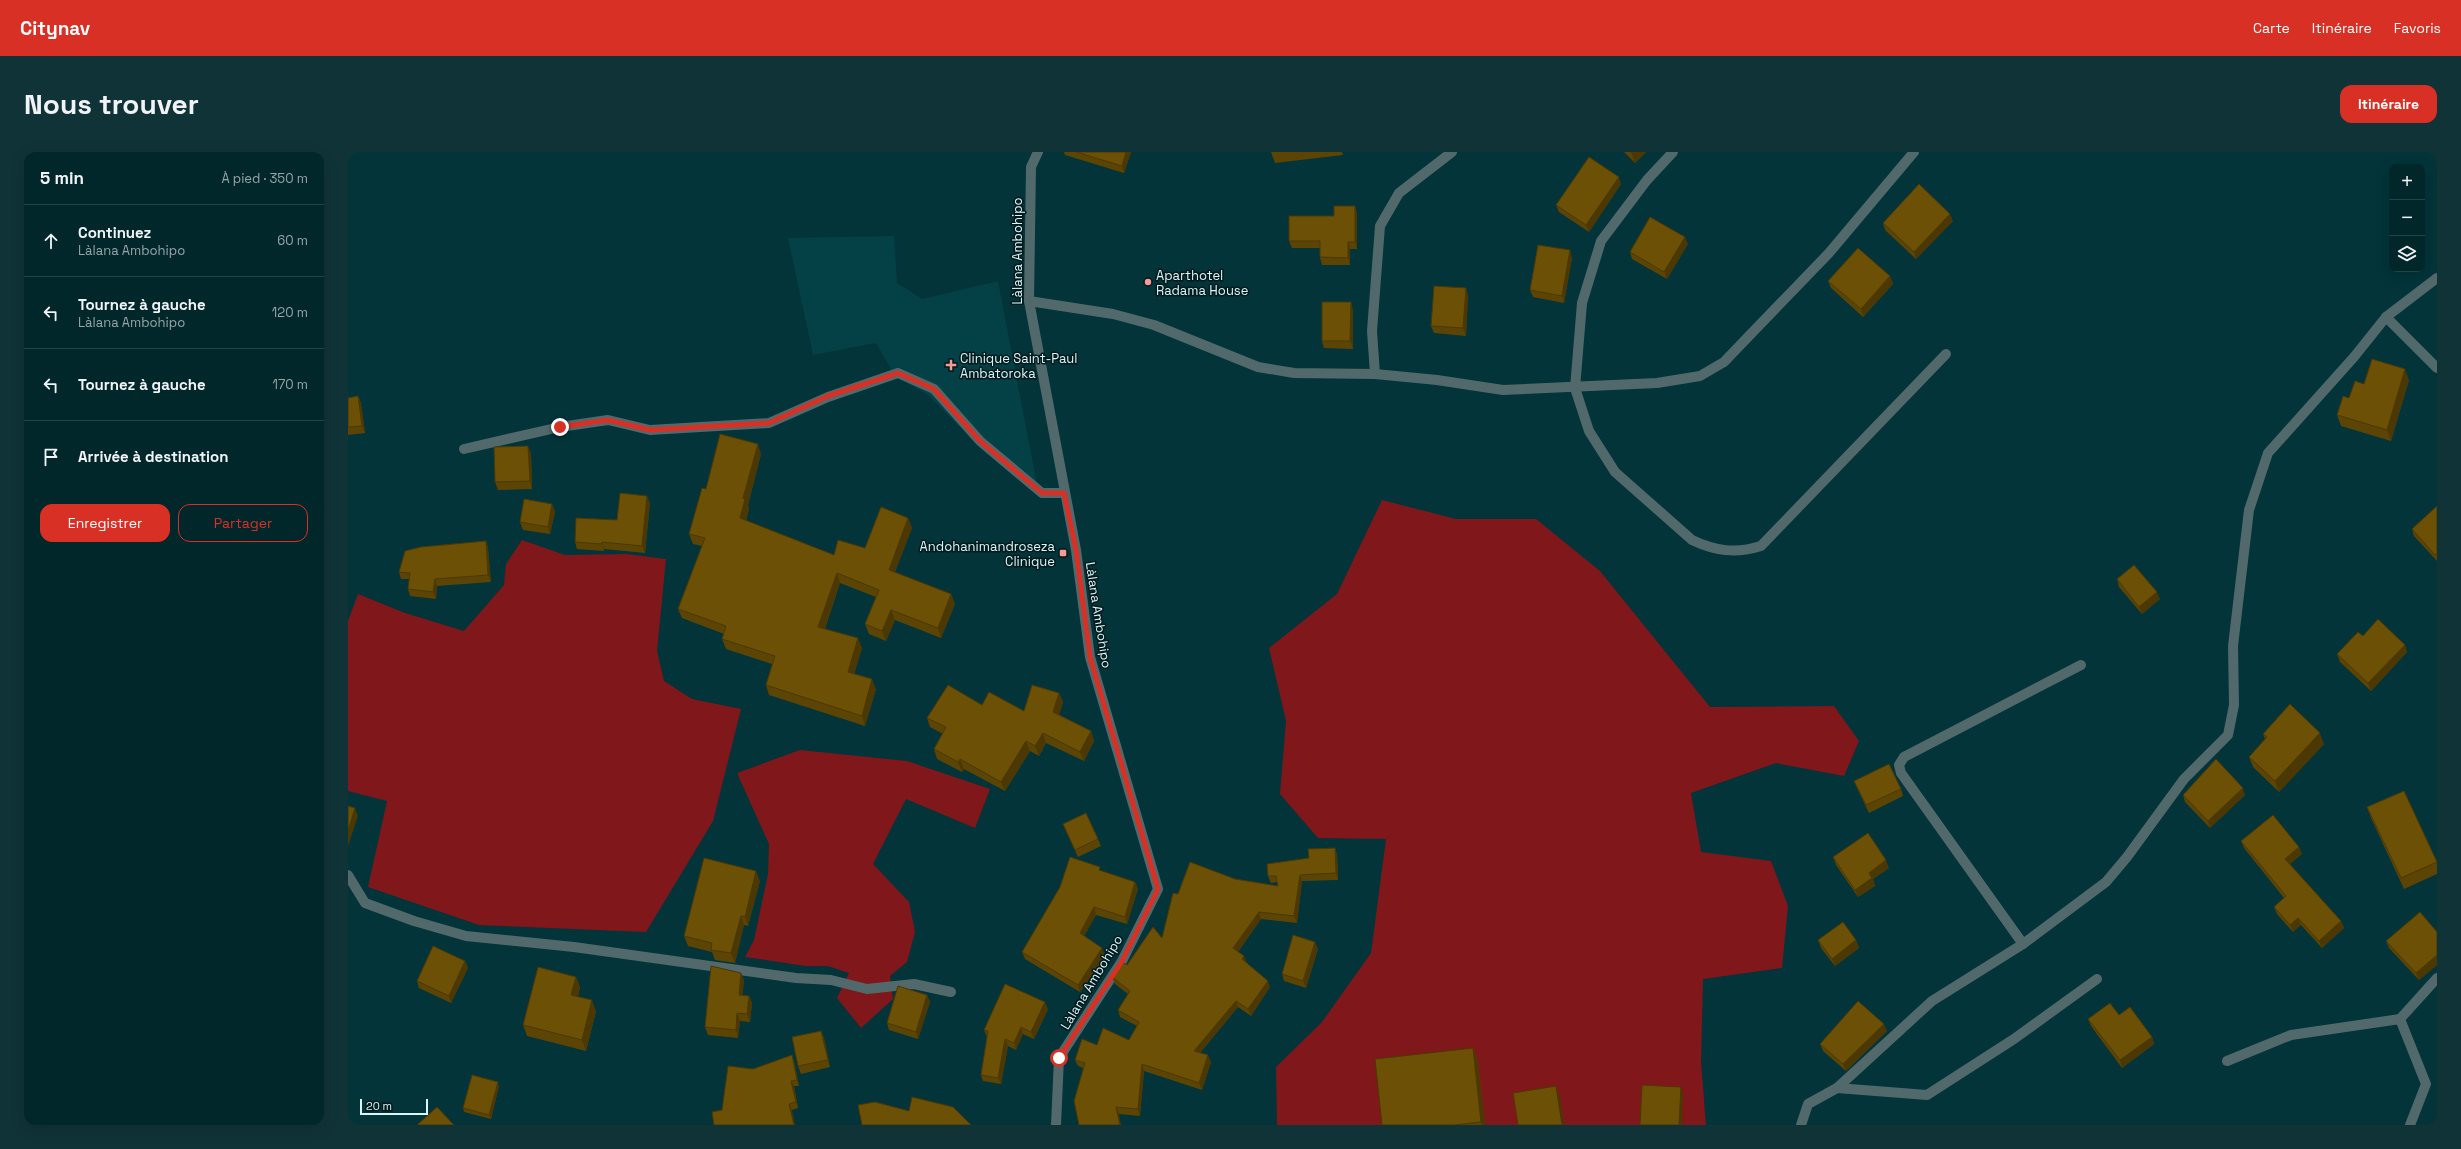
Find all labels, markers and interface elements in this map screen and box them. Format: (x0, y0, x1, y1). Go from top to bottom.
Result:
text: Citynav (20, 16, 90, 41)
text: Carte (2253, 19, 2290, 37)
text: Itinéraire (2312, 19, 2372, 37)
text: Favoris (2394, 19, 2441, 37)
button: Itinéraire (2340, 85, 2437, 123)
text: Nous trouver (24, 86, 199, 122)
map controls (2389, 164, 2425, 272)
button: + (2389, 164, 2425, 200)
text: 5 min (40, 167, 84, 189)
text: À pied · 350 m (221, 170, 308, 187)
street label: Làlana Ambohipo (1009, 197, 1026, 305)
button: − (2389, 200, 2425, 236)
text: Continuez (78, 223, 151, 242)
icon: ahead (40, 230, 62, 252)
text: 60 m (277, 232, 308, 249)
button: layers (2389, 236, 2425, 272)
text: Làlana Ambohipo (78, 242, 185, 259)
place label: Aparthotel Radama House (1156, 267, 1248, 299)
marker: Aparthotel Radama House (1143, 277, 1153, 287)
text: Tournez à gauche (78, 295, 206, 314)
icon: left (40, 302, 62, 324)
text: 120 m (272, 304, 308, 321)
text: Làlana Ambohipo (78, 314, 185, 331)
place label: Clinique Saint-Paul Ambatoroka (960, 350, 1077, 382)
marker: Clinique Saint-Paul Ambatoroka (945, 359, 957, 371)
icon: left (40, 374, 62, 396)
text: Tournez à gauche (78, 375, 206, 394)
text: 170 m (272, 376, 308, 393)
route end (551, 418, 569, 436)
icon: arrive (40, 446, 62, 468)
text: Arrivée à destination (78, 447, 228, 466)
button: Enregistrer (40, 504, 170, 542)
button: Partager (178, 504, 308, 542)
place label: Andohanimandroseza Clinique (920, 538, 1056, 570)
marker: Andohanimandroseza Clinique (1058, 548, 1068, 558)
street label: Làlana Ambohipo (1082, 561, 1115, 669)
street label: Làlana Ambohipo (1057, 932, 1126, 1033)
route start (1050, 1049, 1068, 1067)
scale bar (360, 1097, 428, 1116)
text: 20 m (366, 1099, 392, 1113)

